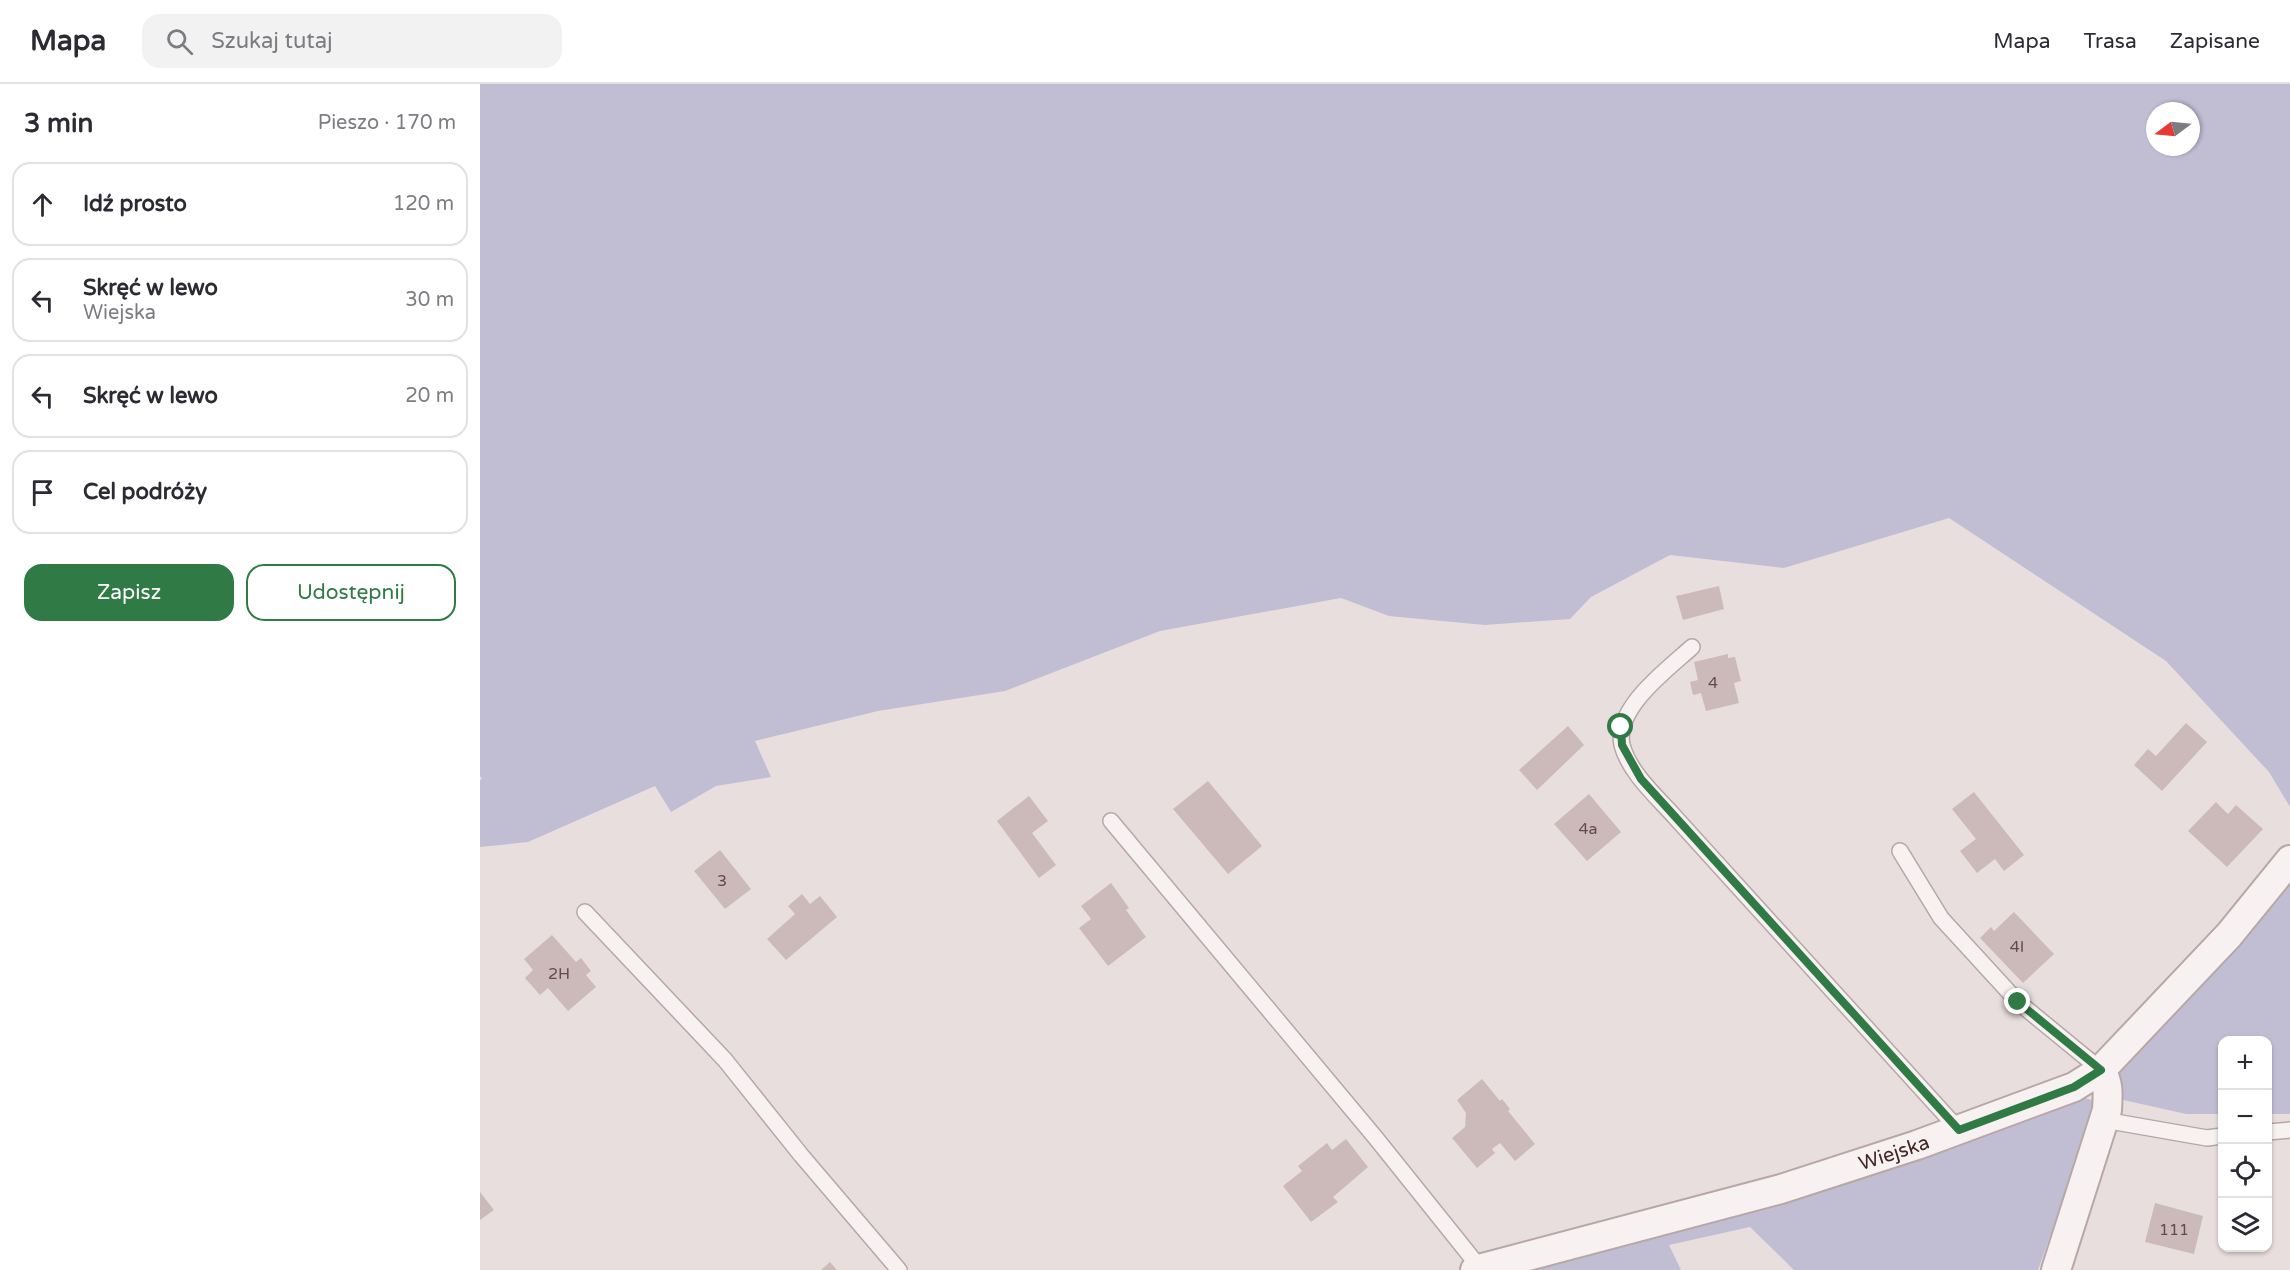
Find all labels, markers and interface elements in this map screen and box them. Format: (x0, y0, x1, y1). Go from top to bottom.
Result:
search box (142, 14, 562, 68)
text: Mapa (30, 24, 106, 58)
icon: search (163, 25, 196, 58)
text: Szukaj tutaj (211, 28, 333, 54)
text: Mapa (1993, 29, 2050, 54)
text: Trasa (2083, 29, 2137, 54)
text: Zapisane (2170, 29, 2260, 54)
north arrow (2146, 102, 2200, 156)
text: 3 min (24, 108, 93, 139)
text: Pieszo · 170 m (318, 111, 456, 135)
icon: ahead (26, 188, 59, 221)
text: Idź prosto (83, 191, 187, 217)
text: 120 m (393, 192, 454, 216)
text: Skręć w lewo (83, 275, 218, 301)
icon: left (26, 284, 59, 317)
text: 30 m (405, 288, 454, 312)
text: Wiejska (83, 301, 156, 325)
icon: left (26, 380, 59, 413)
text: Skręć w lewo (83, 383, 218, 409)
text: 20 m (405, 384, 454, 408)
icon: arrive (26, 476, 59, 509)
text: Cel podróży (83, 479, 207, 505)
button: Zapisz (24, 564, 234, 621)
button: Udostępnij (246, 564, 456, 621)
house number: 4 (1708, 673, 1718, 693)
route start (1607, 713, 1633, 739)
house number: 4a (1578, 819, 1598, 839)
house number: 3 (717, 871, 727, 891)
house number: 4I (2010, 937, 2024, 957)
house number: 2H (548, 964, 570, 984)
route end (2004, 988, 2030, 1014)
map controls (2218, 1036, 2272, 1252)
button: + (2218, 1036, 2272, 1090)
button: − (2218, 1090, 2272, 1144)
street label: Wiejska (1856, 1131, 1933, 1176)
button: locate (2218, 1144, 2272, 1198)
button: layers (2218, 1198, 2272, 1252)
house number: 111 (2159, 1220, 2189, 1240)

